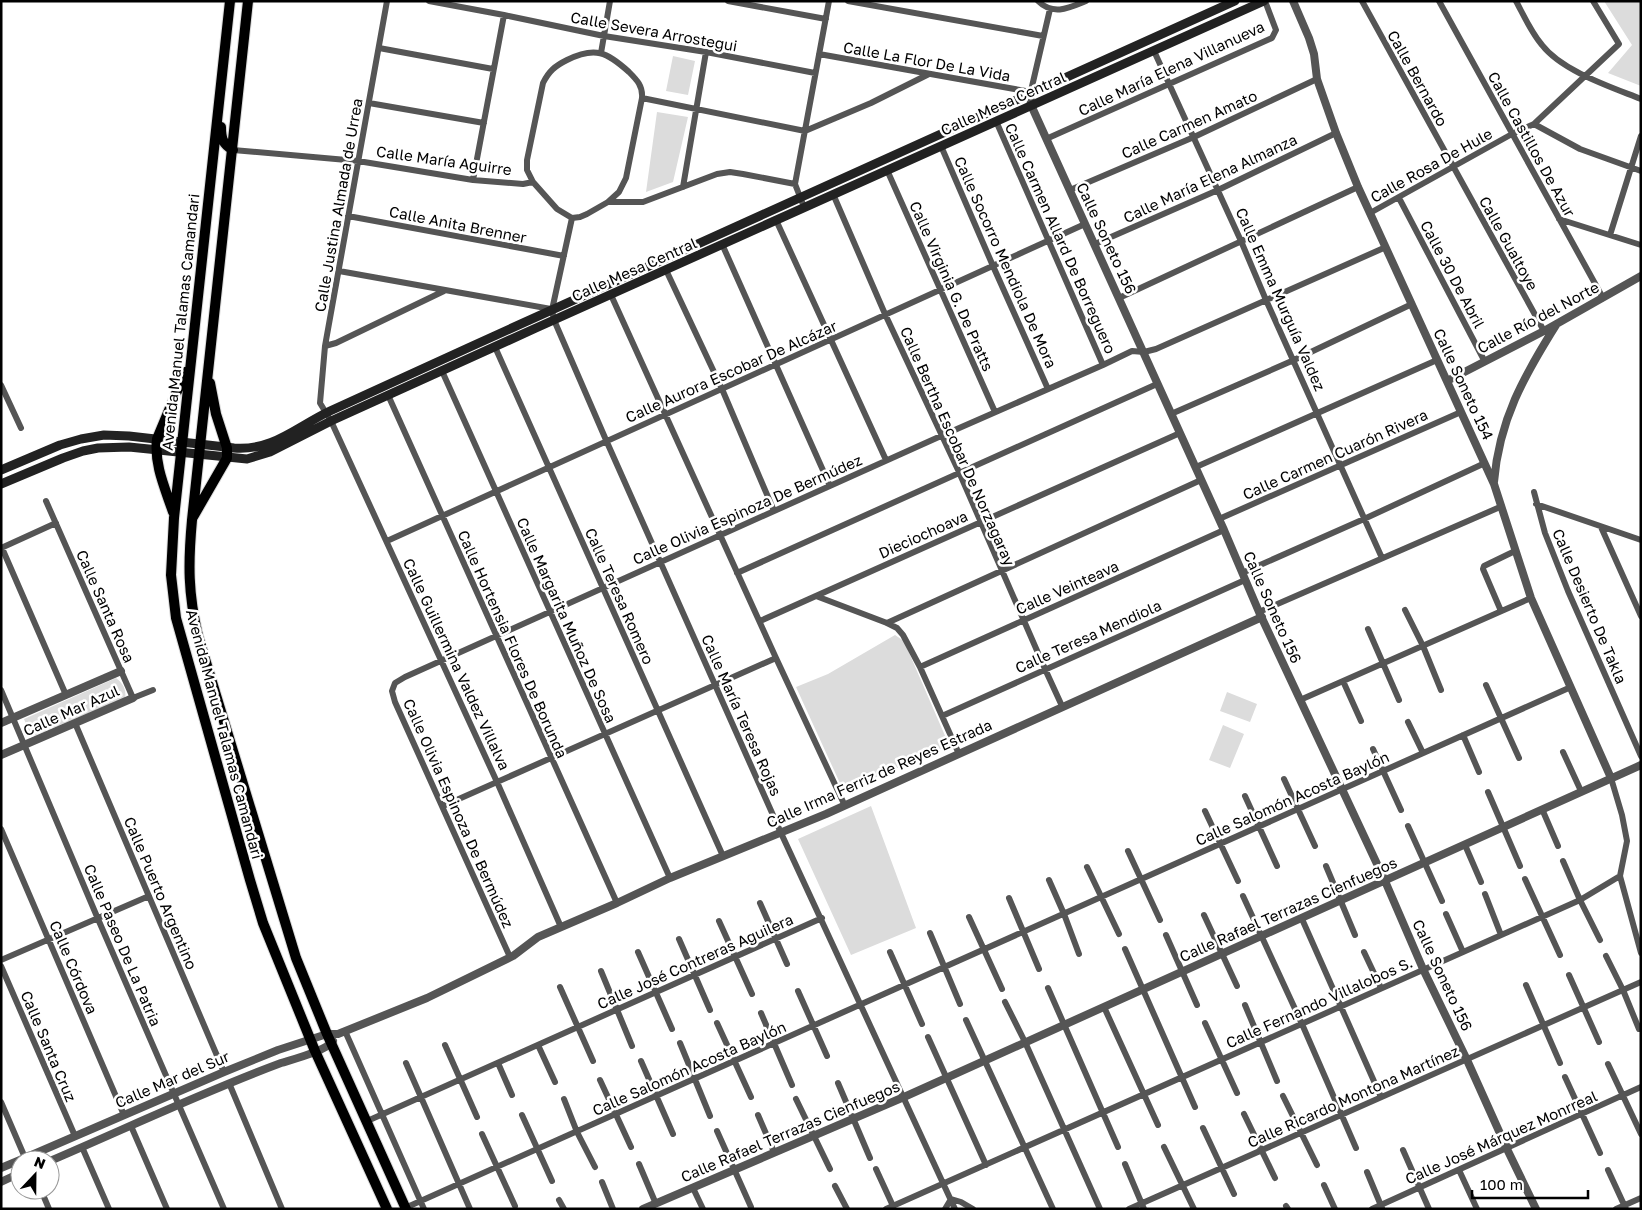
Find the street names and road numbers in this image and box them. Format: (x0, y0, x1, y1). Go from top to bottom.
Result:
street label: Calle Severa Arrostegui (569, 7, 739, 55)
street label: Calle María Elena Villanueva (1075, 17, 1267, 119)
street label: Calle Bernardo (1384, 27, 1452, 129)
street label: Calle La Flor De La Vida (842, 37, 1012, 85)
street label: Calle Mesa Central (938, 67, 1069, 139)
street label: Calle Castillos De Azur (1485, 68, 1579, 220)
street label: Calle Carmen Amato (1118, 86, 1260, 162)
street label: Calle Justina Almada de Urrea (310, 97, 366, 313)
street label: Calle Carmen Allard De Borreguero (1002, 120, 1120, 356)
street label: Calle Rosa De Hule (1367, 124, 1495, 206)
street label: Calle María Elena Almanza (1120, 130, 1300, 226)
street label: Calle María Aguirre (375, 142, 513, 178)
street label: Calle Socorro Mendiola De Mora (951, 153, 1061, 371)
street label: Calle Soneto 156 (1073, 179, 1141, 297)
street label: Avenida Manuel Talamas Camandari (158, 193, 202, 451)
street label: Calle Gualtoye (1476, 193, 1542, 293)
street label: Calle Virginia G. De Pratts (906, 198, 998, 374)
street label: Calle Anita Brenner (388, 202, 528, 246)
street label: Calle Emma Murguía Valdez (1232, 205, 1330, 394)
street label: Calle 30 De Abril (1417, 217, 1489, 331)
street label: Calle Mesa Central (569, 233, 700, 305)
street label: Calle Río del Norte (1474, 277, 1602, 357)
street label: Calle Aurora Escobar De Alcázar (622, 316, 840, 426)
street label: Calle Bertha Escobar De Norzagaray (897, 324, 1019, 569)
street label: Calle Soneto 154 (1430, 325, 1498, 443)
street label: Calle Carmen Cuarón Rivera (1240, 405, 1430, 503)
street label: Calle Olivia Espinoza De Bermúdez (630, 450, 865, 568)
street label: Dieciochoava (876, 506, 970, 562)
street label: Calle Margarita Muñoz De Sosa (513, 514, 621, 726)
street label: Calle Teresa Romero (582, 525, 658, 667)
street label: Calle Desierto De Takla (1549, 526, 1631, 686)
street label: Calle Hortensia Flores De Borunda (454, 527, 572, 761)
street label: Calle Santa Rosa (73, 547, 139, 665)
street label: Calle Soneto 156 (1240, 548, 1306, 666)
street label: Calle Guillermina Valdez Villalva (400, 555, 514, 773)
street label: Calle Veinteava (1013, 556, 1121, 618)
street label: Calle Teresa Mendiola (1012, 596, 1164, 676)
street label: Avenida Manuel Talamas Camandari (183, 607, 267, 861)
street label: Calle María Teresa Rojas (698, 632, 786, 799)
street label: Calle Mar Azul (20, 681, 122, 739)
street label: Calle Olivia Espinoza De Bermúdez (400, 696, 518, 931)
street label: Calle Irma Ferriz de Reyes Estrada (764, 715, 994, 831)
street label: Calle Salomón Acosta Baylón (1192, 747, 1392, 849)
street label: Calle Puerto Argentino (121, 814, 201, 972)
street label: Calle Rafael Terrazas Cienfuegos (1177, 853, 1400, 965)
street label: Calle Paseo De La Patria (81, 861, 165, 1029)
street label: Calle José Contreras Aguilera (594, 910, 796, 1012)
street label: Calle Soneto 156 (1409, 916, 1477, 1034)
street label: Calle Córdova (46, 918, 102, 1016)
street label: Calle Fernando Villalobos S. (1223, 953, 1415, 1051)
street label: Calle Santa Cruz (18, 988, 81, 1104)
street label: Calle Salomón Acosta Baylón (589, 1017, 789, 1119)
street label: Calle Ricardo Montona Martínez (1244, 1041, 1462, 1151)
street label: Calle Mar del Sur (112, 1047, 232, 1111)
street label: Calle Rafael Terrazas Cienfuegos (678, 1077, 902, 1185)
street label: Calle José Márquez Monrreal (1402, 1086, 1600, 1188)

